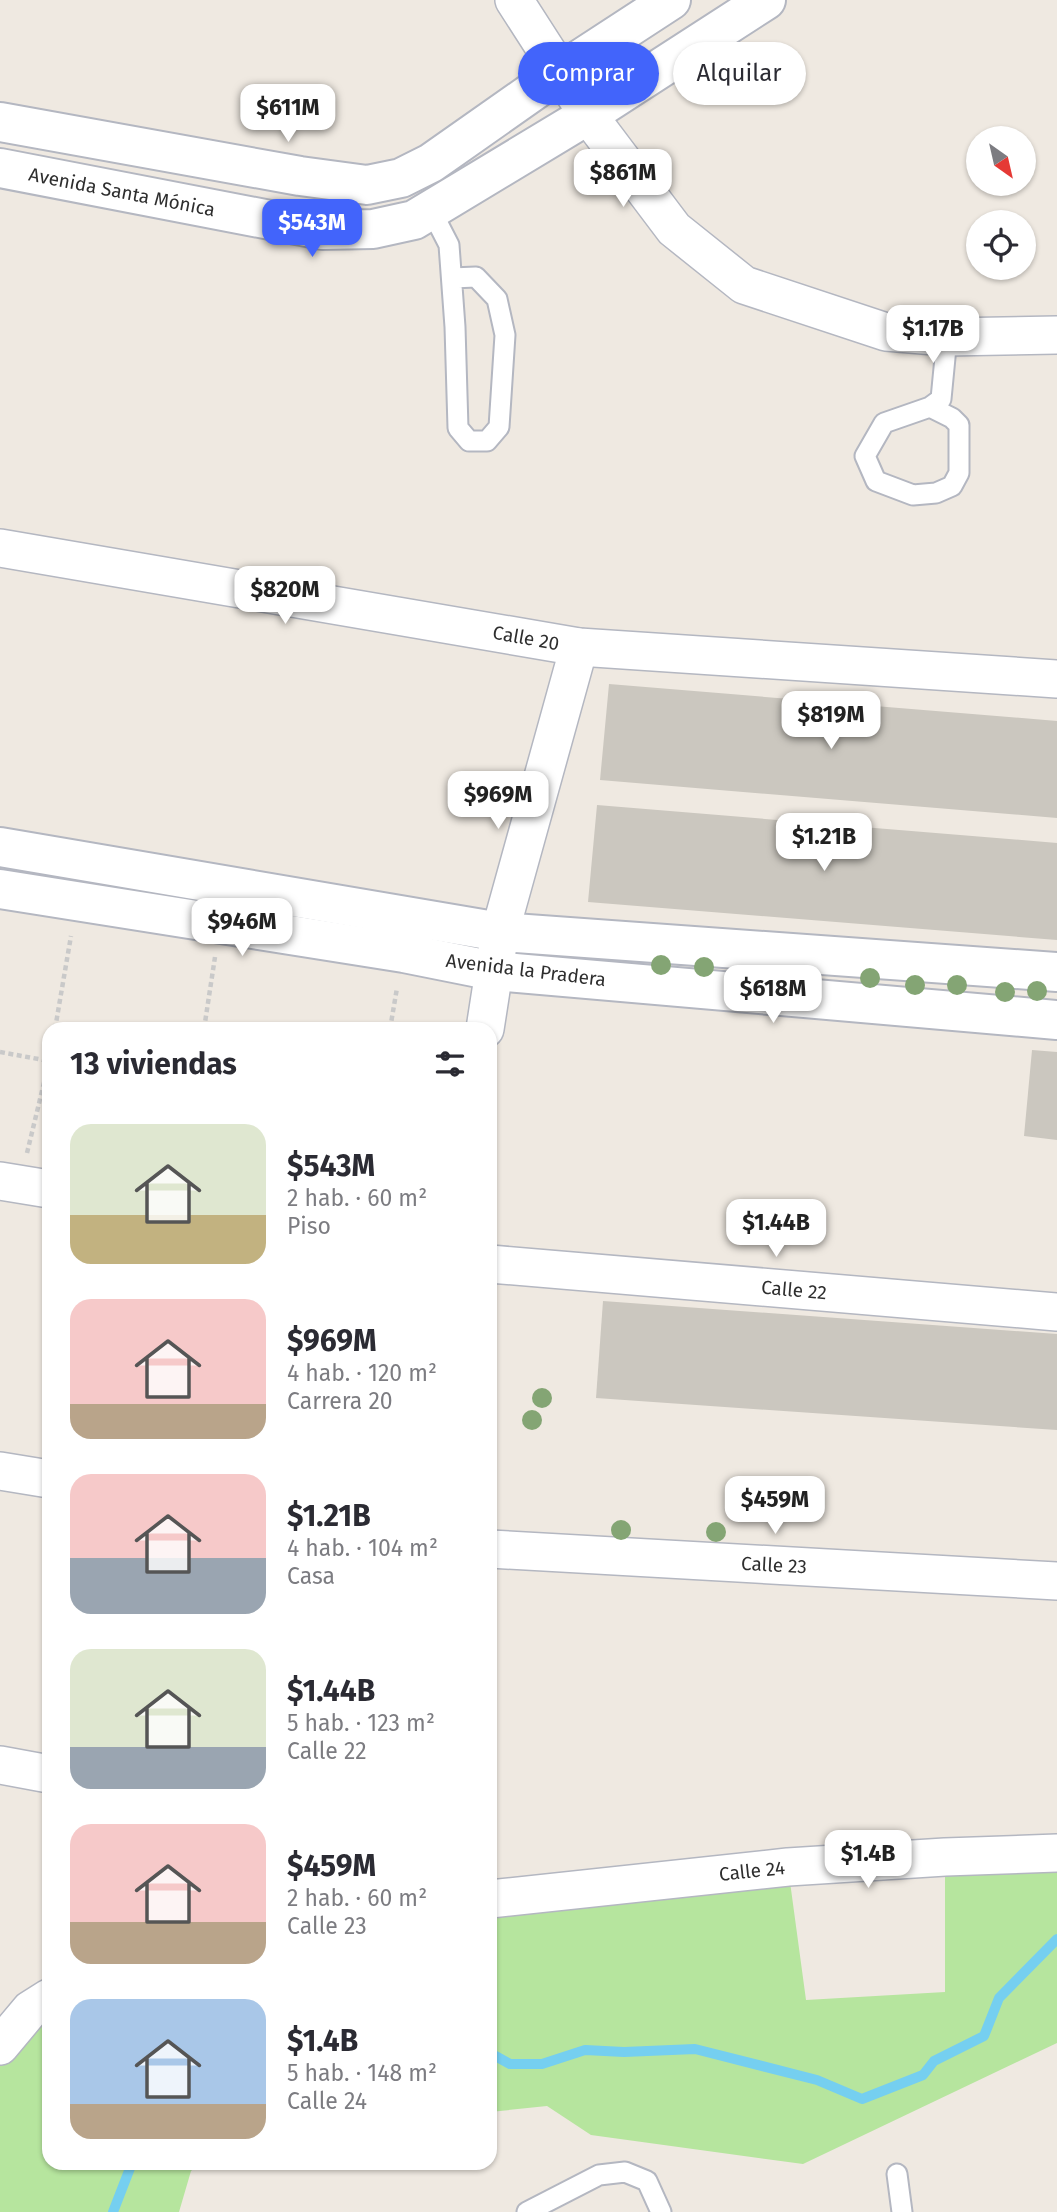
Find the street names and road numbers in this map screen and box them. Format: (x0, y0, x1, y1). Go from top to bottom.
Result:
street label: Avenida Santa Mónica (27, 163, 217, 221)
street label: Calle 20 (491, 621, 561, 655)
street label: Avenida la Pradera (445, 949, 607, 991)
street label: Calle 22 (760, 1276, 828, 1304)
street label: Calle 23 (741, 1552, 807, 1578)
street label: Calle 24 (718, 1856, 786, 1886)

